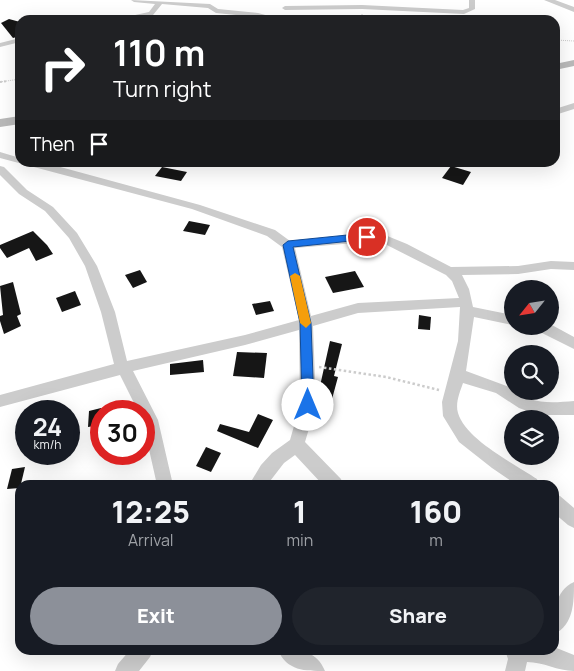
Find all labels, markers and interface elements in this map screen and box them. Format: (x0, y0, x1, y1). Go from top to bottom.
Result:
text: 110 m (113, 29, 205, 77)
icon: right (30, 35, 95, 100)
text: Turn right (113, 74, 211, 104)
icon: arrive (85, 130, 113, 158)
text: Then (30, 131, 75, 157)
pin (346, 216, 388, 258)
icon: arrive (353, 223, 381, 251)
north arrow (504, 280, 559, 335)
map controls (504, 280, 559, 465)
button: search (504, 345, 559, 400)
position arrow (281, 378, 333, 430)
speed limit sign: 30 (90, 400, 155, 465)
text: 24 (33, 409, 62, 444)
button: layers (504, 410, 559, 465)
text: km/h (34, 436, 61, 453)
text: 12:25 (112, 491, 190, 532)
text: 1 (293, 491, 307, 532)
text: 160 (410, 491, 462, 532)
text: Arrival (128, 529, 174, 551)
text: min (286, 529, 313, 551)
text: m (429, 529, 443, 551)
button: Exit (30, 587, 282, 645)
button: Share (292, 587, 544, 645)

